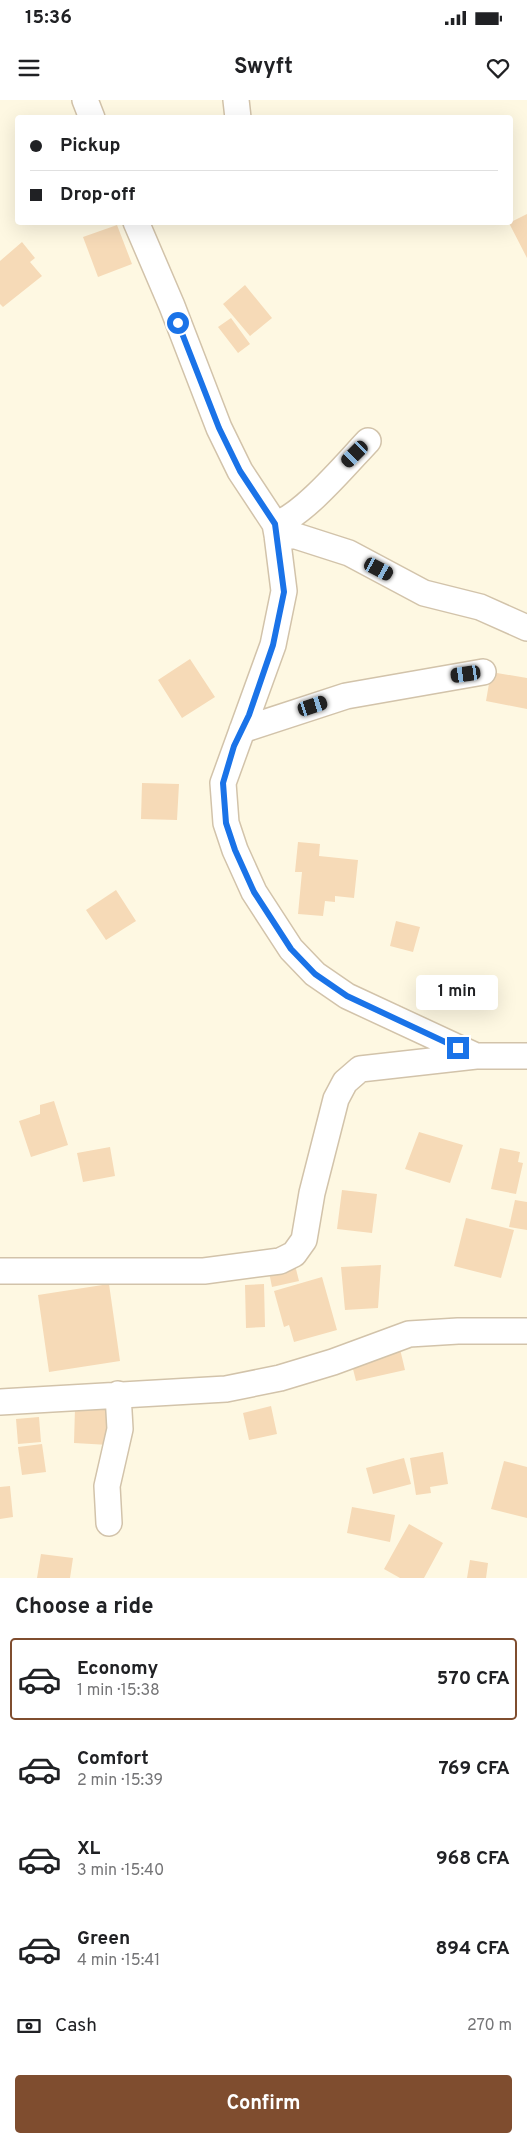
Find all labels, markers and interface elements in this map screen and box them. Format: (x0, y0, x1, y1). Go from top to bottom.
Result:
text: 15:36 (25, 6, 72, 30)
icon: menu (15, 54, 43, 82)
text: Swyft (234, 54, 293, 81)
icon: heart (484, 54, 512, 82)
text: Pickup (60, 134, 120, 158)
text: Drop-off (60, 183, 135, 207)
route start (167, 312, 189, 334)
car (339, 438, 370, 470)
car (362, 555, 395, 583)
car (450, 664, 481, 684)
car (296, 694, 329, 718)
callout: 1 min (417, 976, 499, 1010)
text: 1 min (438, 982, 476, 1002)
route end (447, 1037, 469, 1059)
text: Choose a ride (15, 1594, 153, 1621)
icon: car (17, 1657, 62, 1702)
text: Economy (77, 1657, 158, 1681)
text: 570 CFA (437, 1667, 510, 1691)
text: 1 min · 15:38 (77, 1681, 160, 1701)
icon: car (17, 1747, 62, 1792)
text: Comfort (77, 1747, 149, 1771)
text: 769 CFA (439, 1757, 510, 1781)
text: 2 min · 15:39 (77, 1771, 163, 1791)
icon: car (17, 1837, 62, 1882)
text: XL (77, 1837, 100, 1861)
text: 968 CFA (436, 1847, 510, 1871)
text: 3 min · 15:40 (77, 1861, 164, 1881)
icon: car (17, 1927, 62, 1972)
text: Green (77, 1927, 130, 1951)
text: 894 CFA (435, 1937, 510, 1961)
text: 4 min · 15:41 (77, 1951, 160, 1971)
icon: cash (15, 2012, 43, 2040)
text: Cash (55, 2014, 97, 2038)
text: 270 m (467, 2016, 512, 2036)
button: Confirm (15, 2075, 512, 2133)

